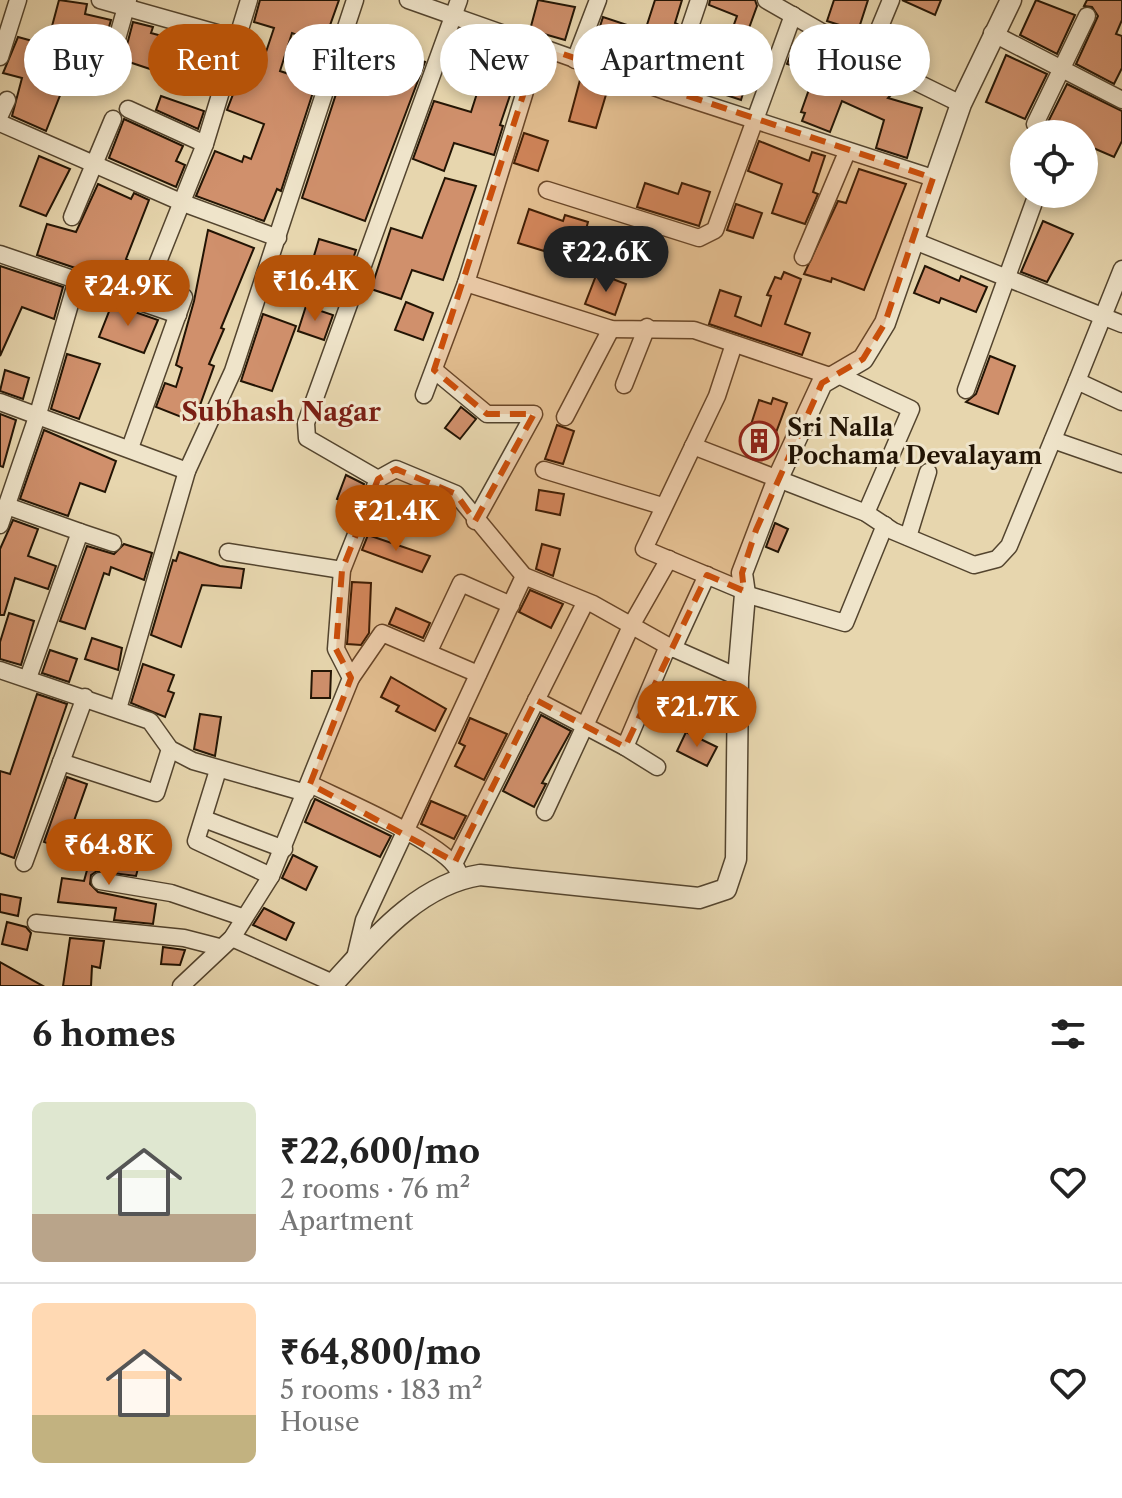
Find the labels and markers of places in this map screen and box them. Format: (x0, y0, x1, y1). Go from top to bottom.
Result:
pin: ₹22.6K (541, 226, 671, 294)
pin: ₹16.4K (250, 255, 380, 323)
pin: ₹24.9K (63, 260, 193, 328)
place label: Sri Nalla Pochama Devalayam (787, 413, 1042, 470)
building icon: Sri Nalla Pochama Devalayam (738, 420, 780, 462)
pin: ₹21.4K (331, 485, 461, 553)
pin: ₹21.7K (632, 681, 762, 749)
pin: ₹64.8K (44, 819, 174, 887)

